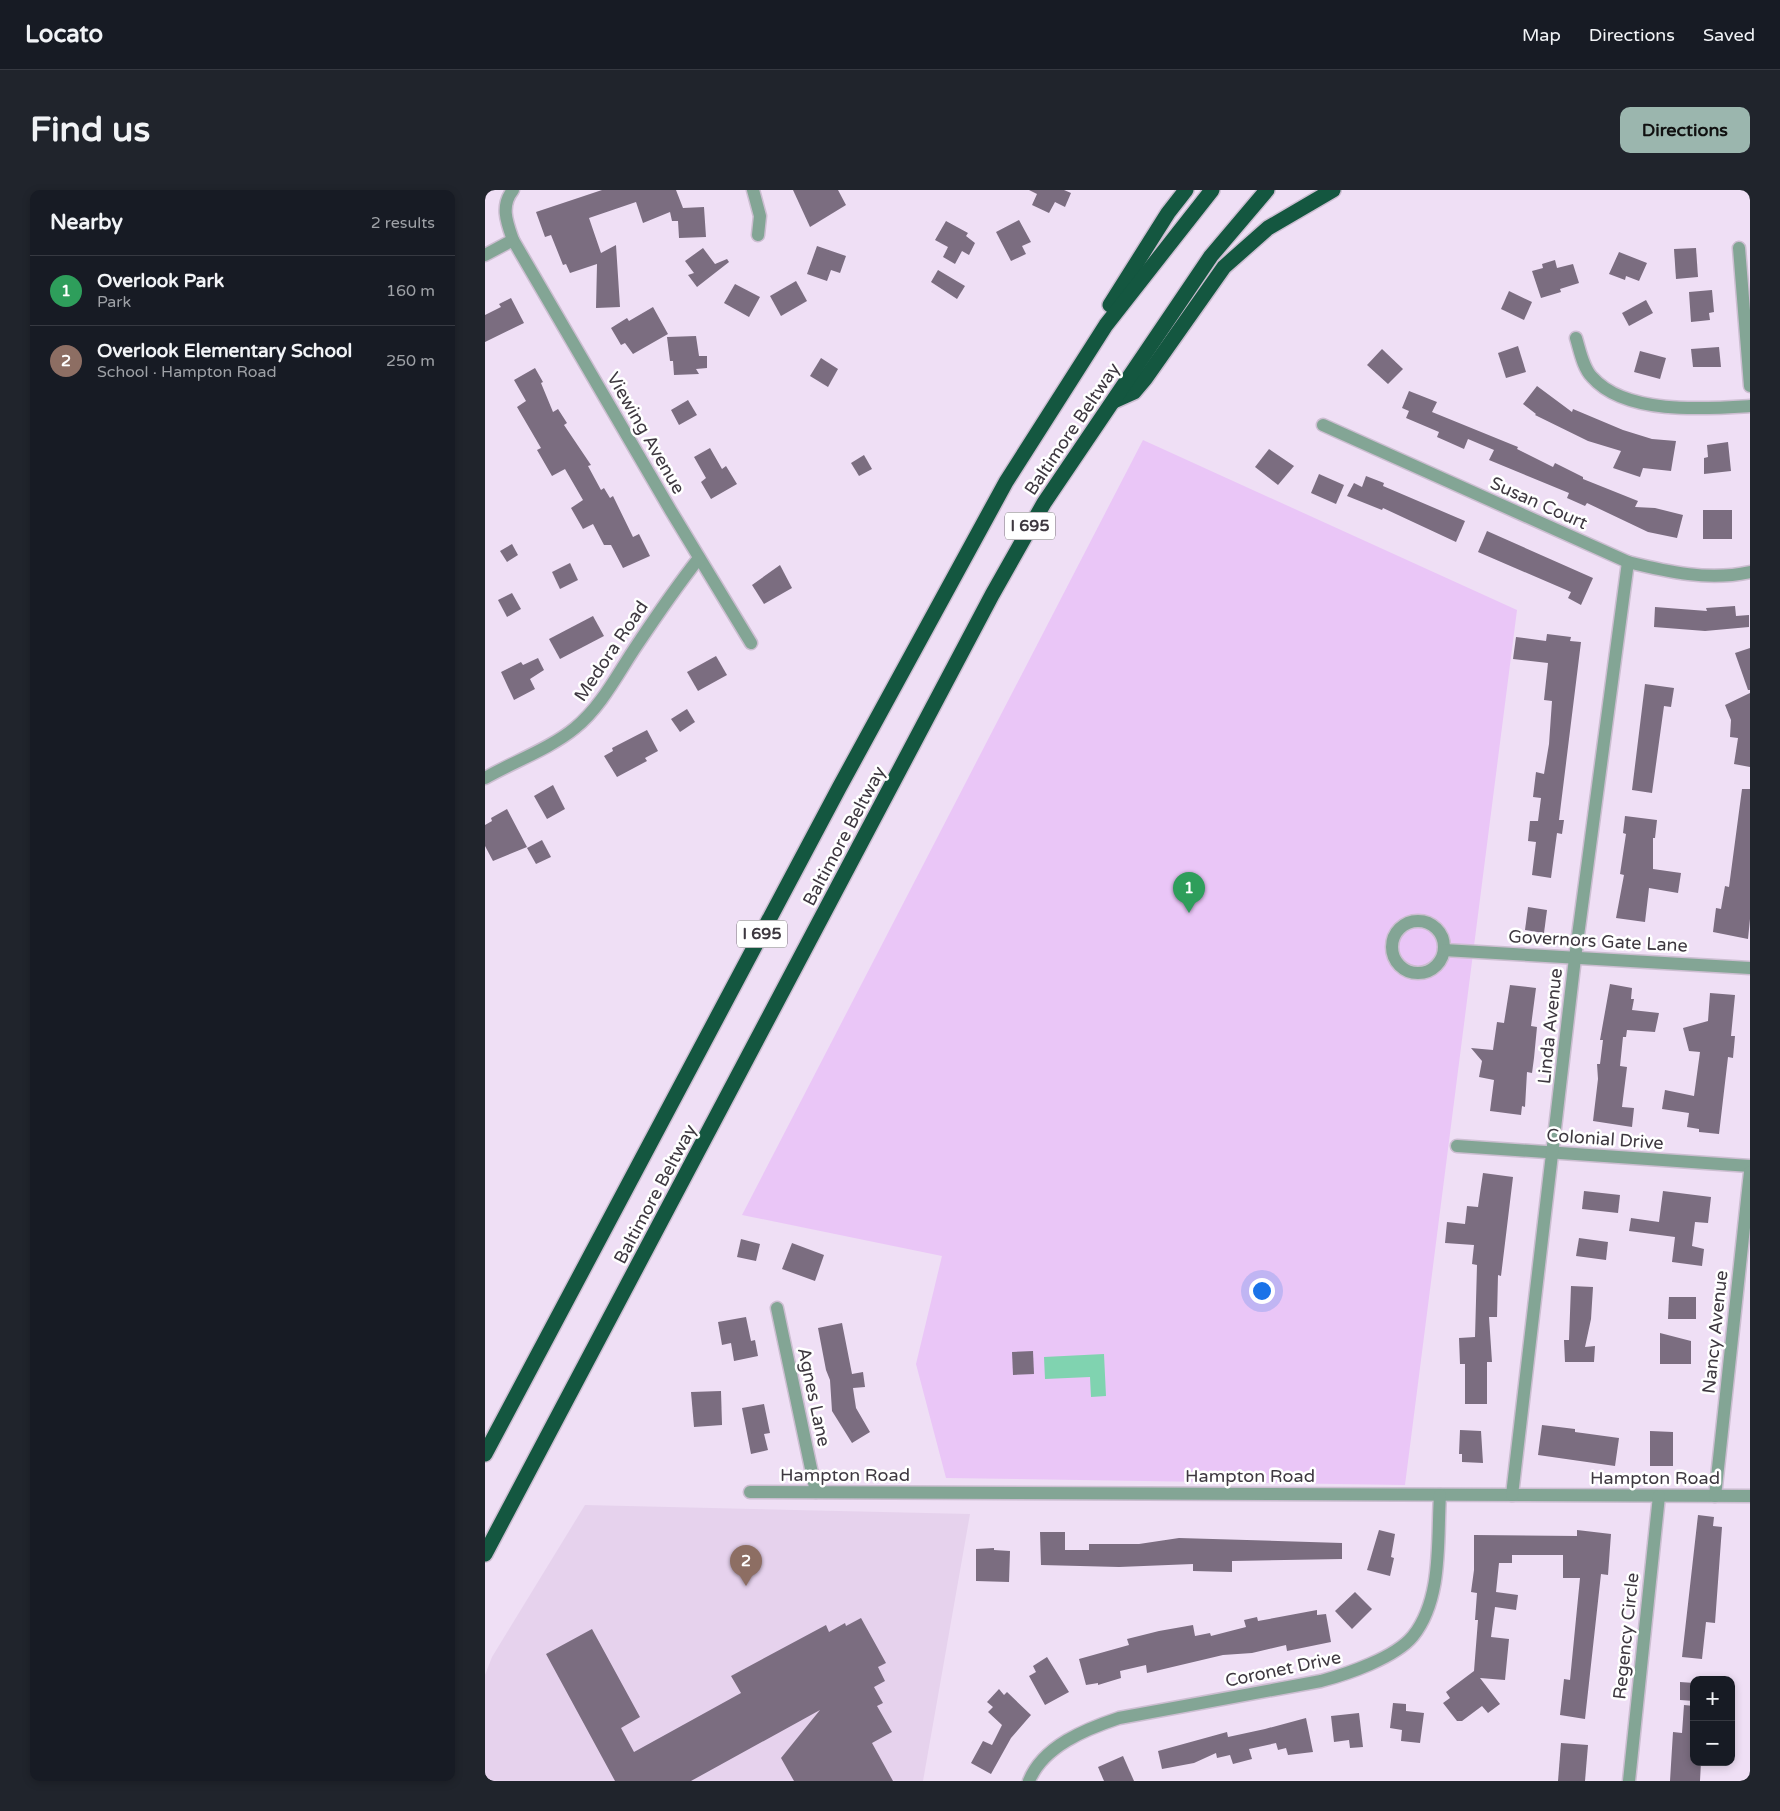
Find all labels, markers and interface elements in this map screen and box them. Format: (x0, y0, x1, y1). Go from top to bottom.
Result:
text: Locato (25, 20, 103, 49)
text: Map (1522, 24, 1561, 46)
text: Directions (1589, 24, 1675, 46)
text: Saved (1703, 24, 1755, 46)
button: Directions (1620, 107, 1750, 153)
text: Find us (30, 109, 150, 151)
text: Nearby (50, 210, 123, 235)
text: 2 results (371, 213, 435, 233)
text: Overlook Park (97, 270, 224, 292)
text: 1 (61, 281, 71, 301)
text: 160 m (386, 281, 435, 301)
text: Park (97, 292, 131, 312)
text: Overlook Elementary School (97, 340, 352, 362)
text: 2 (61, 351, 71, 371)
text: 250 m (386, 351, 435, 371)
street label: Baltimore Beltway (1020, 358, 1125, 499)
text: School · Hampton Road (97, 362, 277, 382)
street label: Viewing Avenue (602, 368, 690, 498)
street label: Susan Court (1487, 472, 1591, 534)
road number: I 695 (1005, 512, 1055, 540)
street label: Medora Road (569, 597, 653, 705)
street label: Baltimore Beltway (798, 762, 890, 910)
pin: 1 (1173, 872, 1205, 913)
road number: I 695 (737, 921, 787, 948)
street label: Governors Gate Lane (1508, 925, 1688, 957)
street label: Linda Avenue (1533, 967, 1567, 1085)
street label: Baltimore Beltway (609, 1120, 701, 1268)
street label: Colonial Drive (1546, 1124, 1664, 1154)
street label: Nancy Avenue (1698, 1269, 1732, 1395)
your location (1249, 1278, 1275, 1304)
street label: Agnes Lane (793, 1345, 835, 1449)
street label: Hampton Road (780, 1464, 910, 1486)
street label: Hampton Road (1185, 1465, 1315, 1487)
street label: Hampton Road (1590, 1467, 1720, 1489)
pin: 2 (730, 1545, 762, 1586)
street label: Regency Circle (1608, 1572, 1644, 1700)
street label: Coronet Drive (1223, 1646, 1343, 1692)
map controls (1690, 1676, 1735, 1766)
button: + (1690, 1676, 1735, 1721)
button: − (1690, 1721, 1735, 1766)

